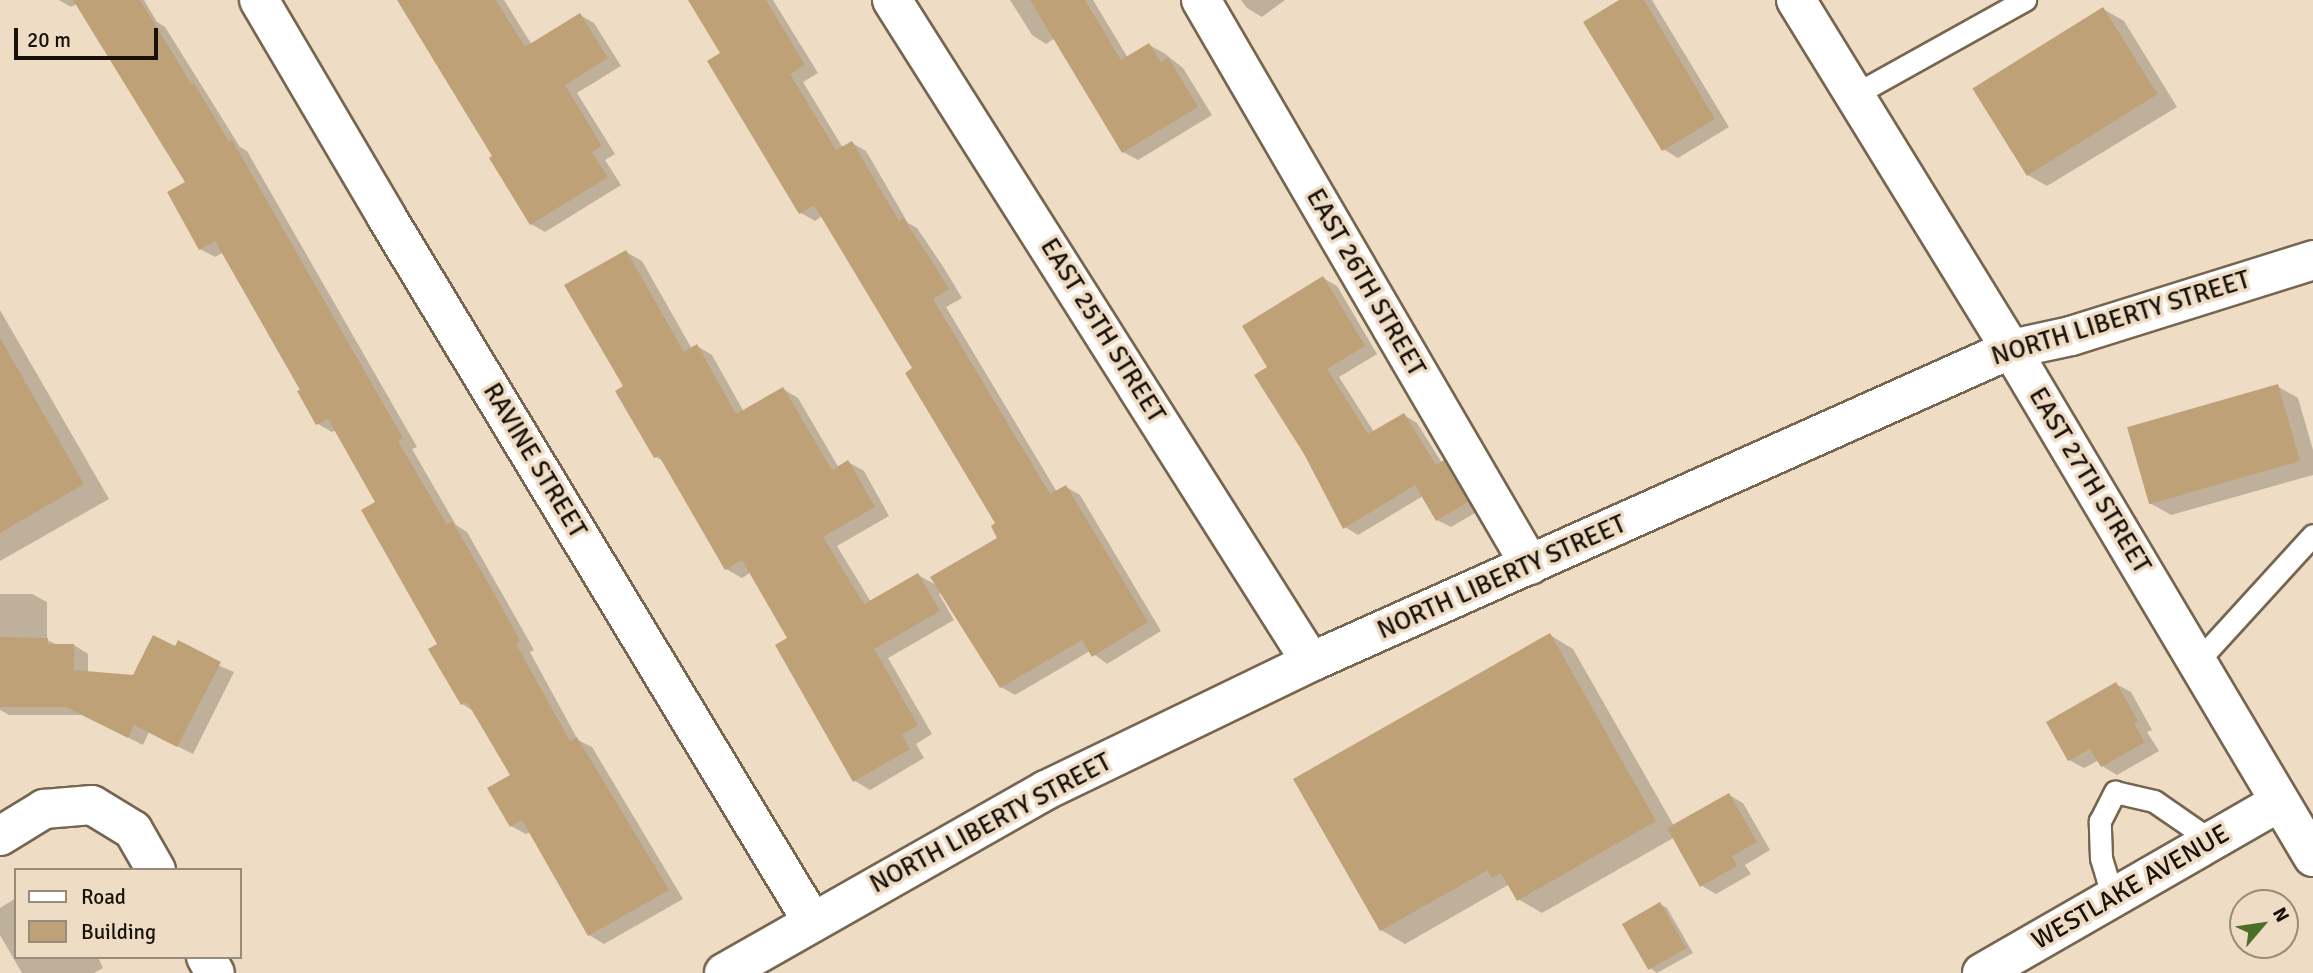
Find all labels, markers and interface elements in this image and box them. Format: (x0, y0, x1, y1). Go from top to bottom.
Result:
scale bar (18, 14, 161, 58)
text: 20 m (27, 27, 71, 53)
street label: EAST 26TH STREET (1299, 184, 1431, 382)
street label: EAST 25TH STREET (1033, 233, 1171, 429)
street label: NORTH LIBERTY STREET (1988, 265, 2254, 373)
street label: RAVINE STREET (475, 378, 593, 544)
street label: EAST 27TH STREET (2021, 382, 2157, 580)
street label: NORTH LIBERTY STREET (1373, 509, 1631, 647)
street label: NORTH LIBERTY STREET (865, 747, 1117, 901)
street label: WESTLAKE AVENUE (2027, 819, 2235, 957)
legend (14, 868, 242, 959)
text: Road (81, 884, 126, 910)
north arrow (2229, 889, 2299, 959)
text: N (2267, 903, 2294, 926)
text: Building (81, 919, 156, 945)

